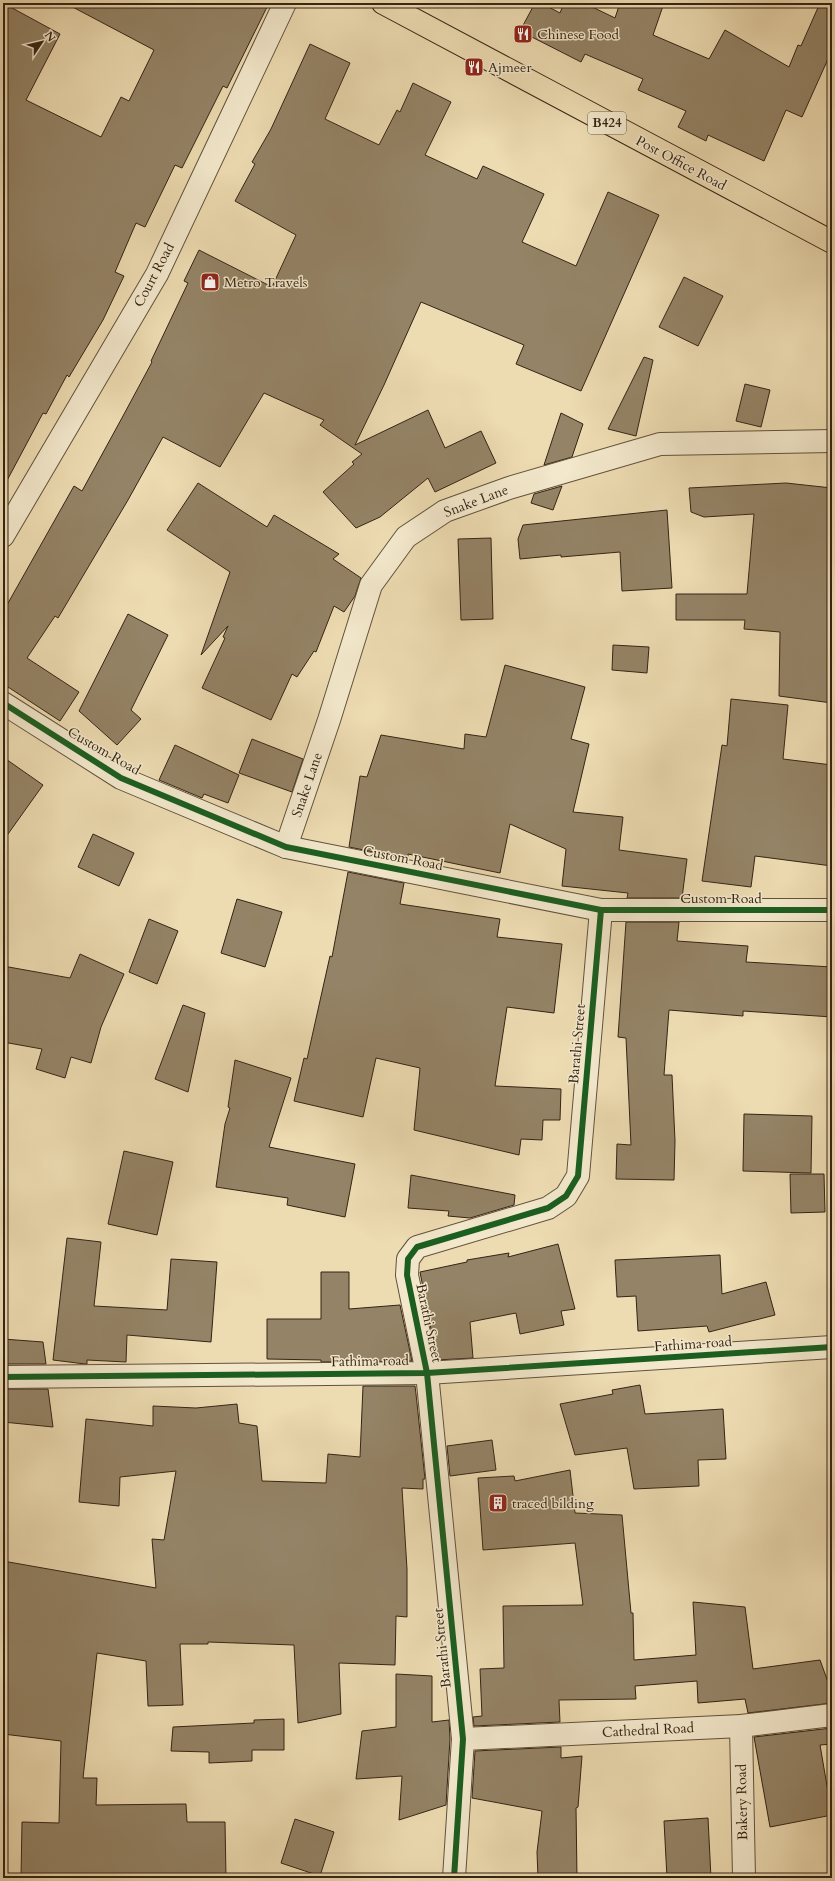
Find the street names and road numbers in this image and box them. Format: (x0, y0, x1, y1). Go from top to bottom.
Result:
road number: B424 (588, 112, 626, 134)
street label: Post Office Road (632, 131, 730, 195)
street label: Court Road (129, 239, 179, 310)
street label: Snake Lane (441, 480, 511, 522)
street label: Custom Road (64, 722, 144, 780)
street label: Snake Lane (287, 750, 327, 820)
street label: Custom Road (361, 841, 445, 875)
street label: Custom Road (680, 889, 762, 908)
street label: Barathi Street (564, 1003, 590, 1085)
street label: Barathi Street (411, 1282, 447, 1365)
street label: Fathima road (653, 1332, 733, 1356)
street label: Fathima road (331, 1351, 410, 1371)
street label: Barathi Street (428, 1607, 456, 1689)
street label: Cathedral Road (602, 1718, 695, 1742)
street label: Bakery Road (732, 1763, 752, 1840)

